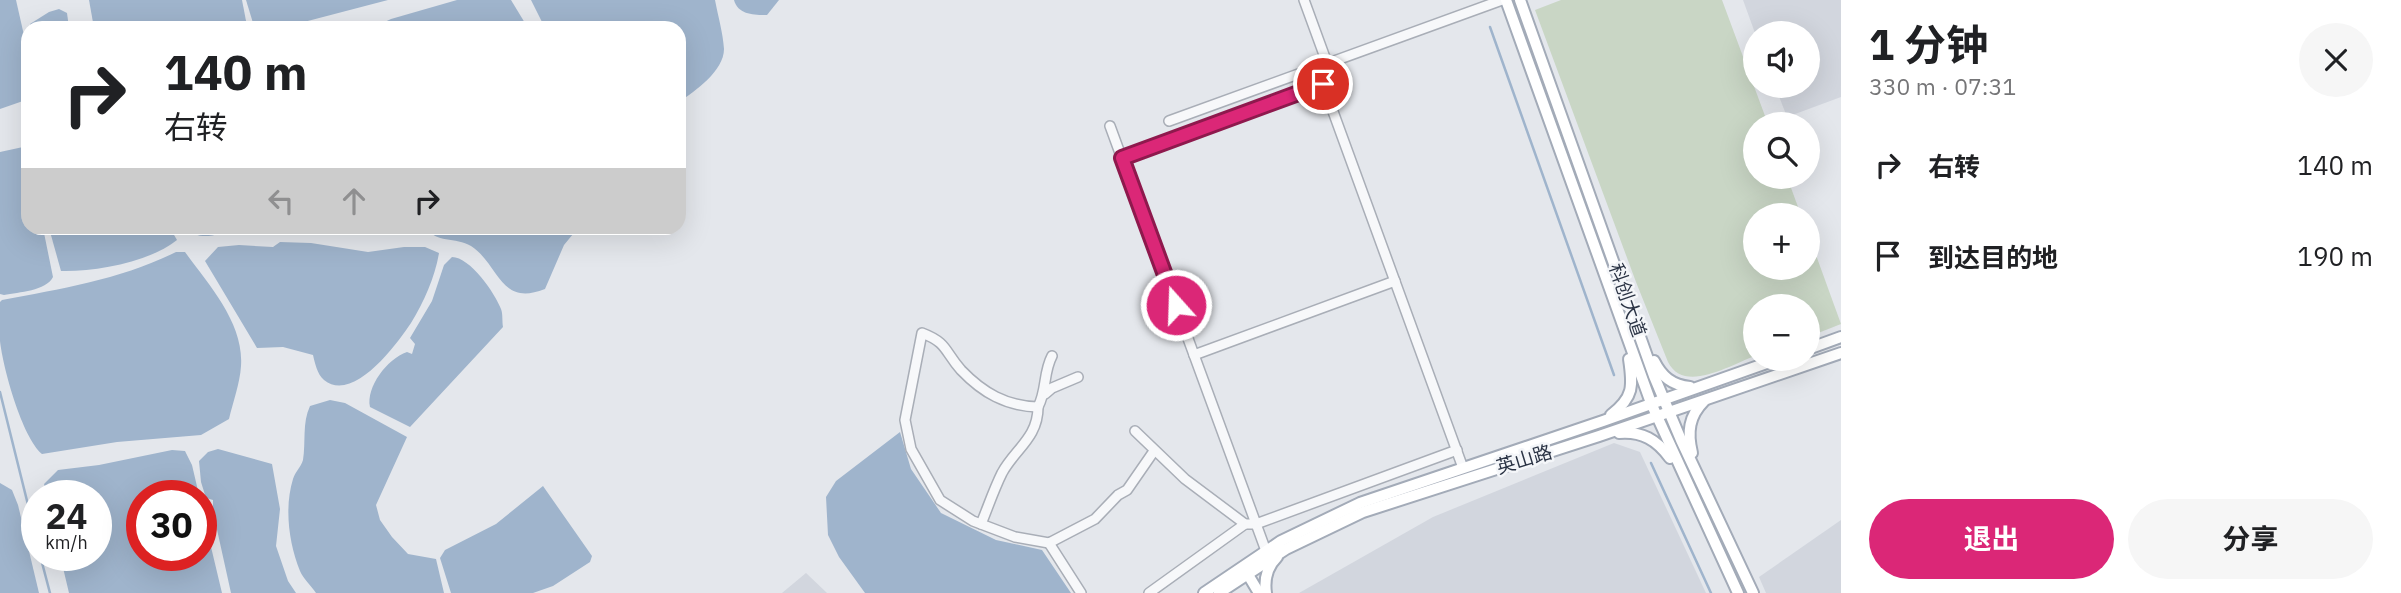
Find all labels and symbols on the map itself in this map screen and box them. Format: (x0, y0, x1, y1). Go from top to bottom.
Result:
pin (1293, 54, 1353, 114)
street label: 科创大道 (1604, 260, 1652, 340)
position arrow (1139, 268, 1213, 342)
street label: 英山路 (1493, 439, 1555, 479)
speed limit sign: 30 (126, 480, 217, 571)

